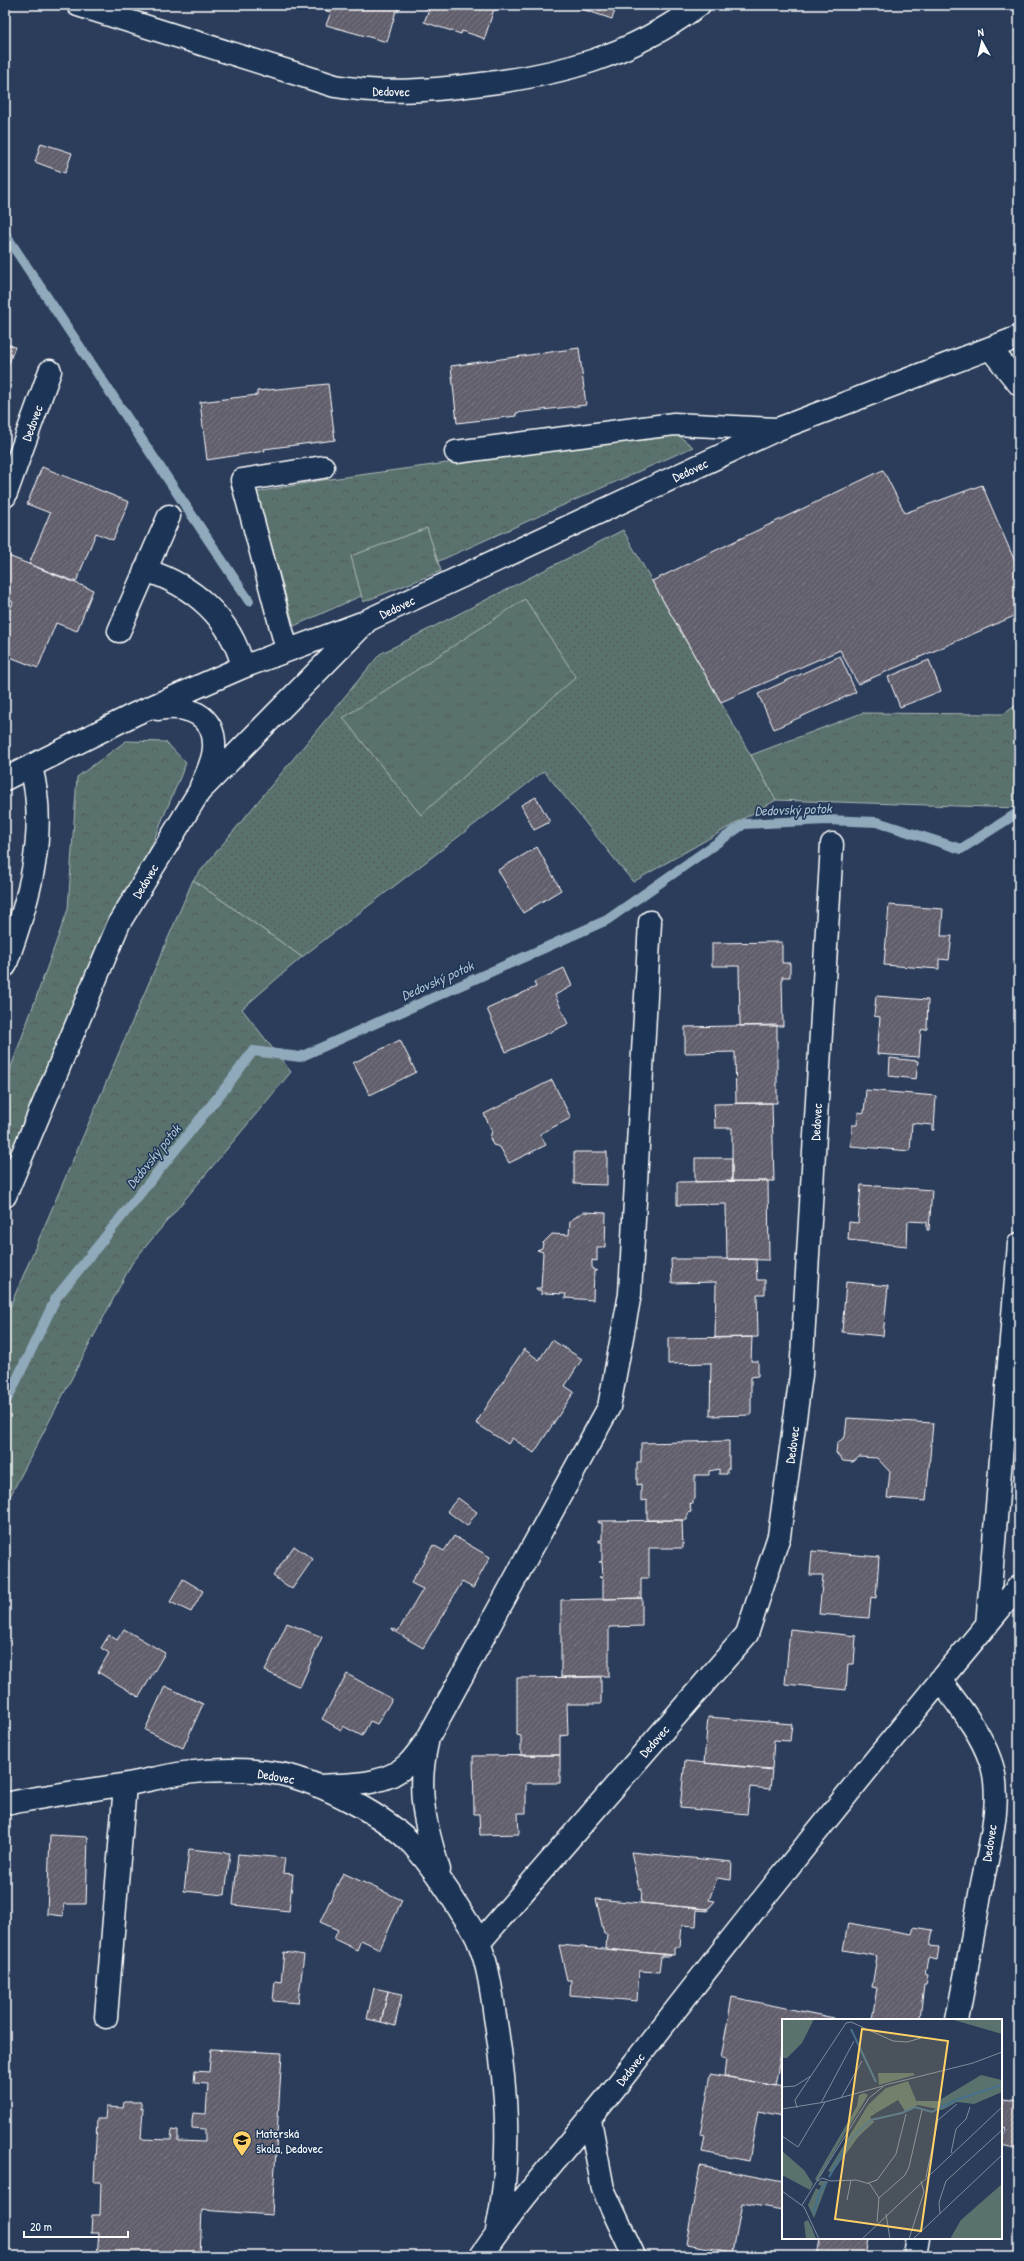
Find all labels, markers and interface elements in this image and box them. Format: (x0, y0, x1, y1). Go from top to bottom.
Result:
north arrow (962, 22, 1002, 62)
text: N (977, 25, 985, 39)
street label: Dedovec (372, 82, 410, 100)
street label: Dedovec (17, 403, 47, 443)
street label: Dedovec (669, 454, 711, 486)
street label: Dedovec (376, 591, 418, 623)
water label: Dedovský potok (754, 798, 833, 821)
street label: Dedovec (128, 860, 162, 902)
water label: Dedovský potok (398, 955, 478, 1005)
street label: Dedovec (806, 1103, 826, 1141)
water label: Dedovský potok (121, 1119, 186, 1193)
street label: Dedovec (781, 1425, 803, 1465)
street label: Dedovec (635, 1721, 673, 1761)
street label: Dedovec (256, 1764, 296, 1788)
street label: Dedovec (977, 1823, 1001, 1863)
inset map (782, 2019, 1002, 2239)
street label: Dedovec (611, 2049, 649, 2089)
place label: Materská škola, Dedovec (256, 2124, 323, 2157)
school or university icon: Materská škola, Dedovec (231, 2129, 253, 2157)
scale bar (24, 2213, 128, 2239)
text: 20 m (30, 2218, 52, 2235)

